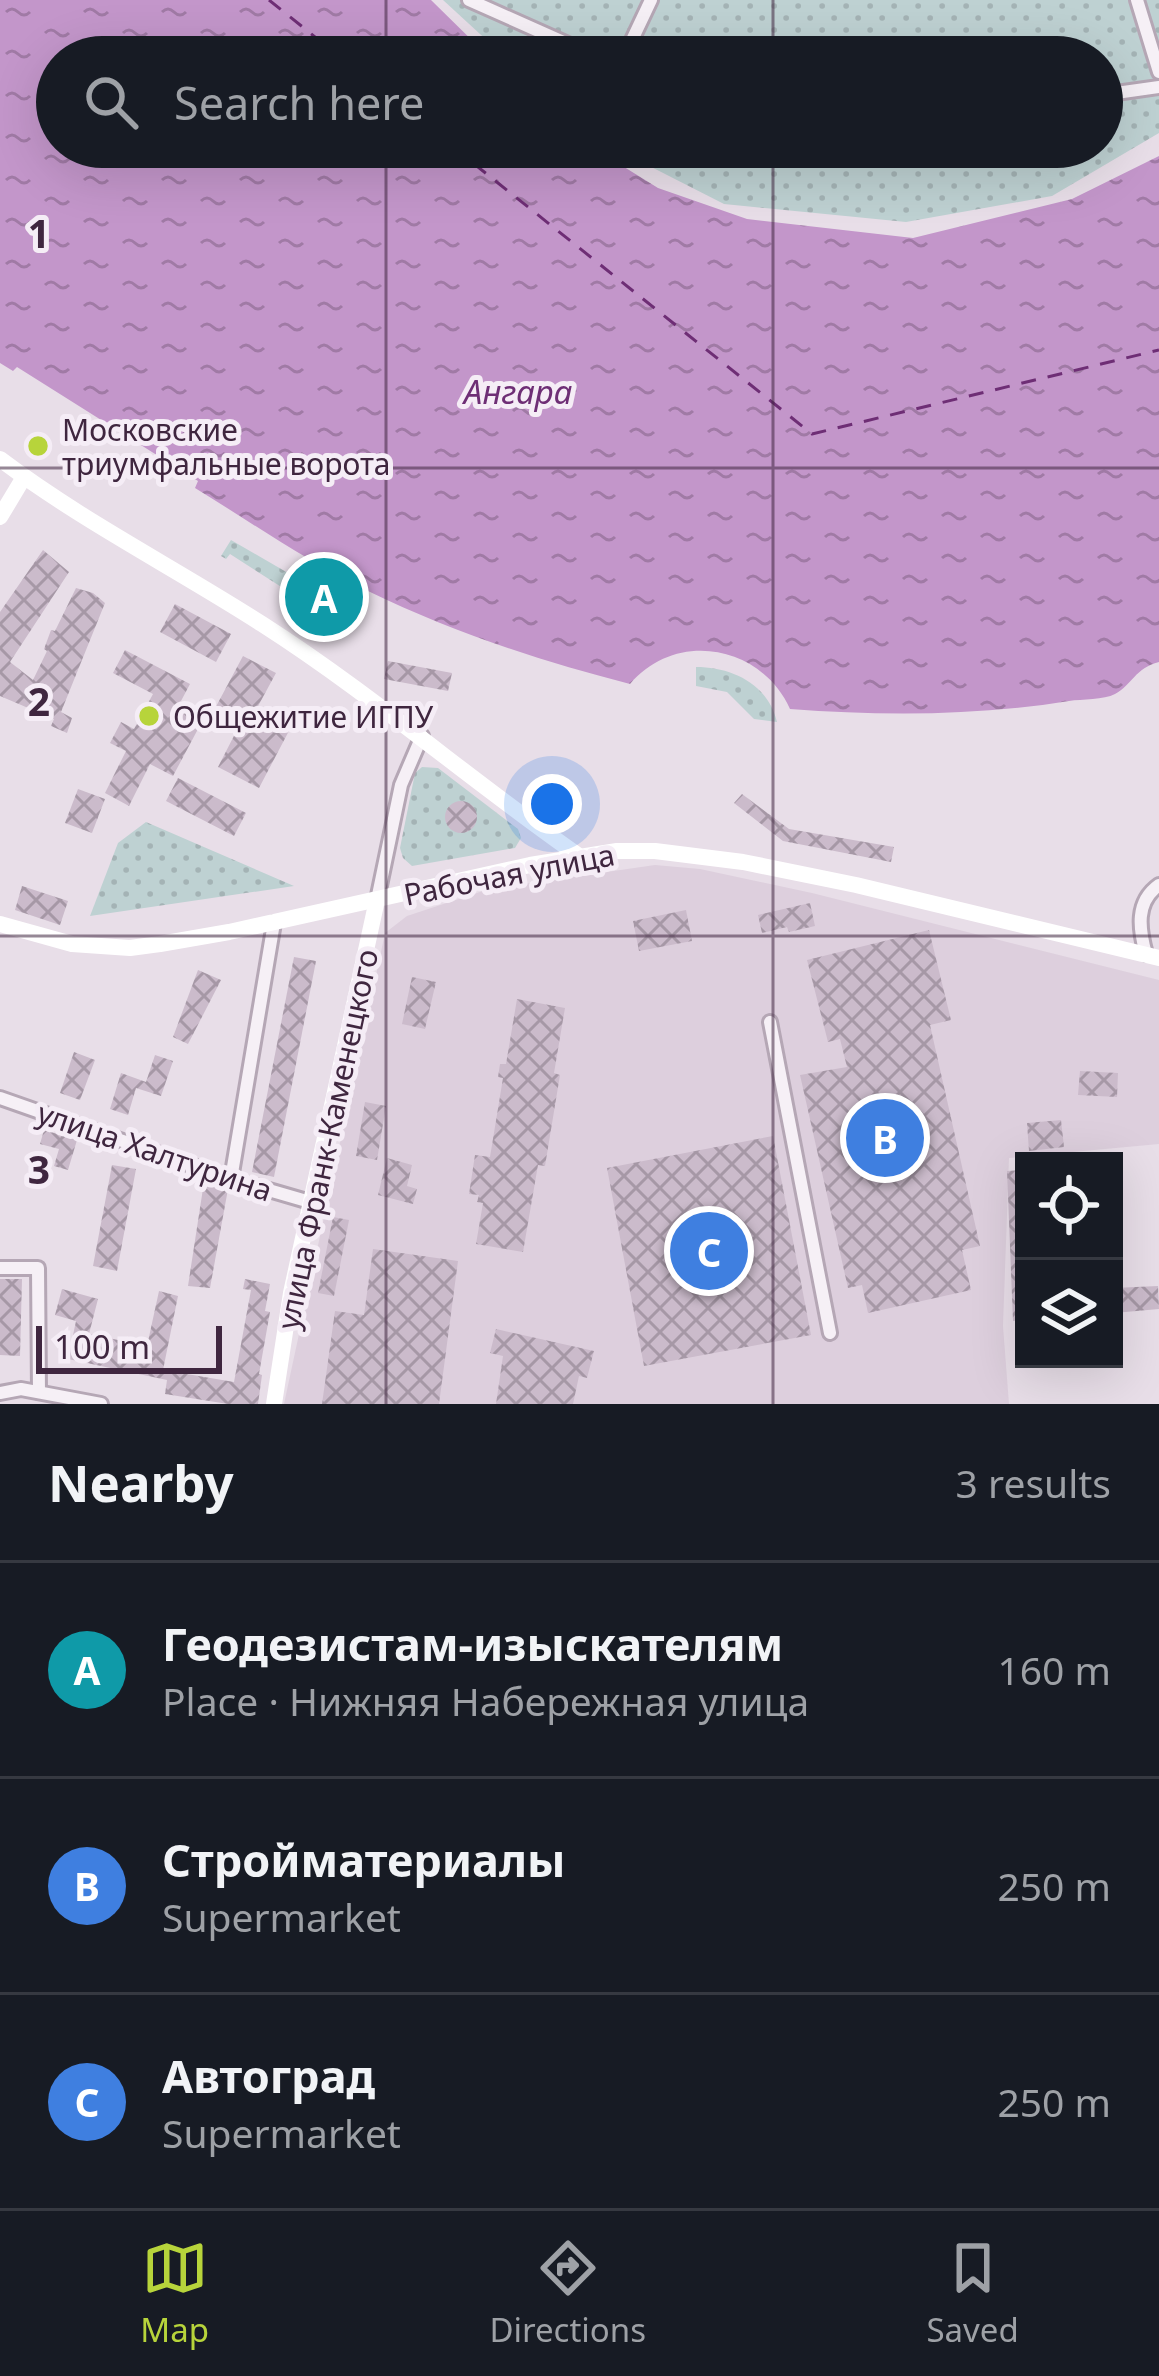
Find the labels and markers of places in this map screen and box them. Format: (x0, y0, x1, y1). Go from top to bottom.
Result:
place label: Московские триумфальные ворота (62, 409, 391, 484)
marker: Московские триумфальные ворота (25, 433, 51, 459)
pin: A (285, 552, 363, 642)
place label: Общежитие ИГПУ (173, 696, 434, 737)
marker: Общежитие ИГПУ (136, 703, 162, 729)
pin: B (846, 1093, 924, 1183)
pin: C (670, 1206, 748, 1296)

